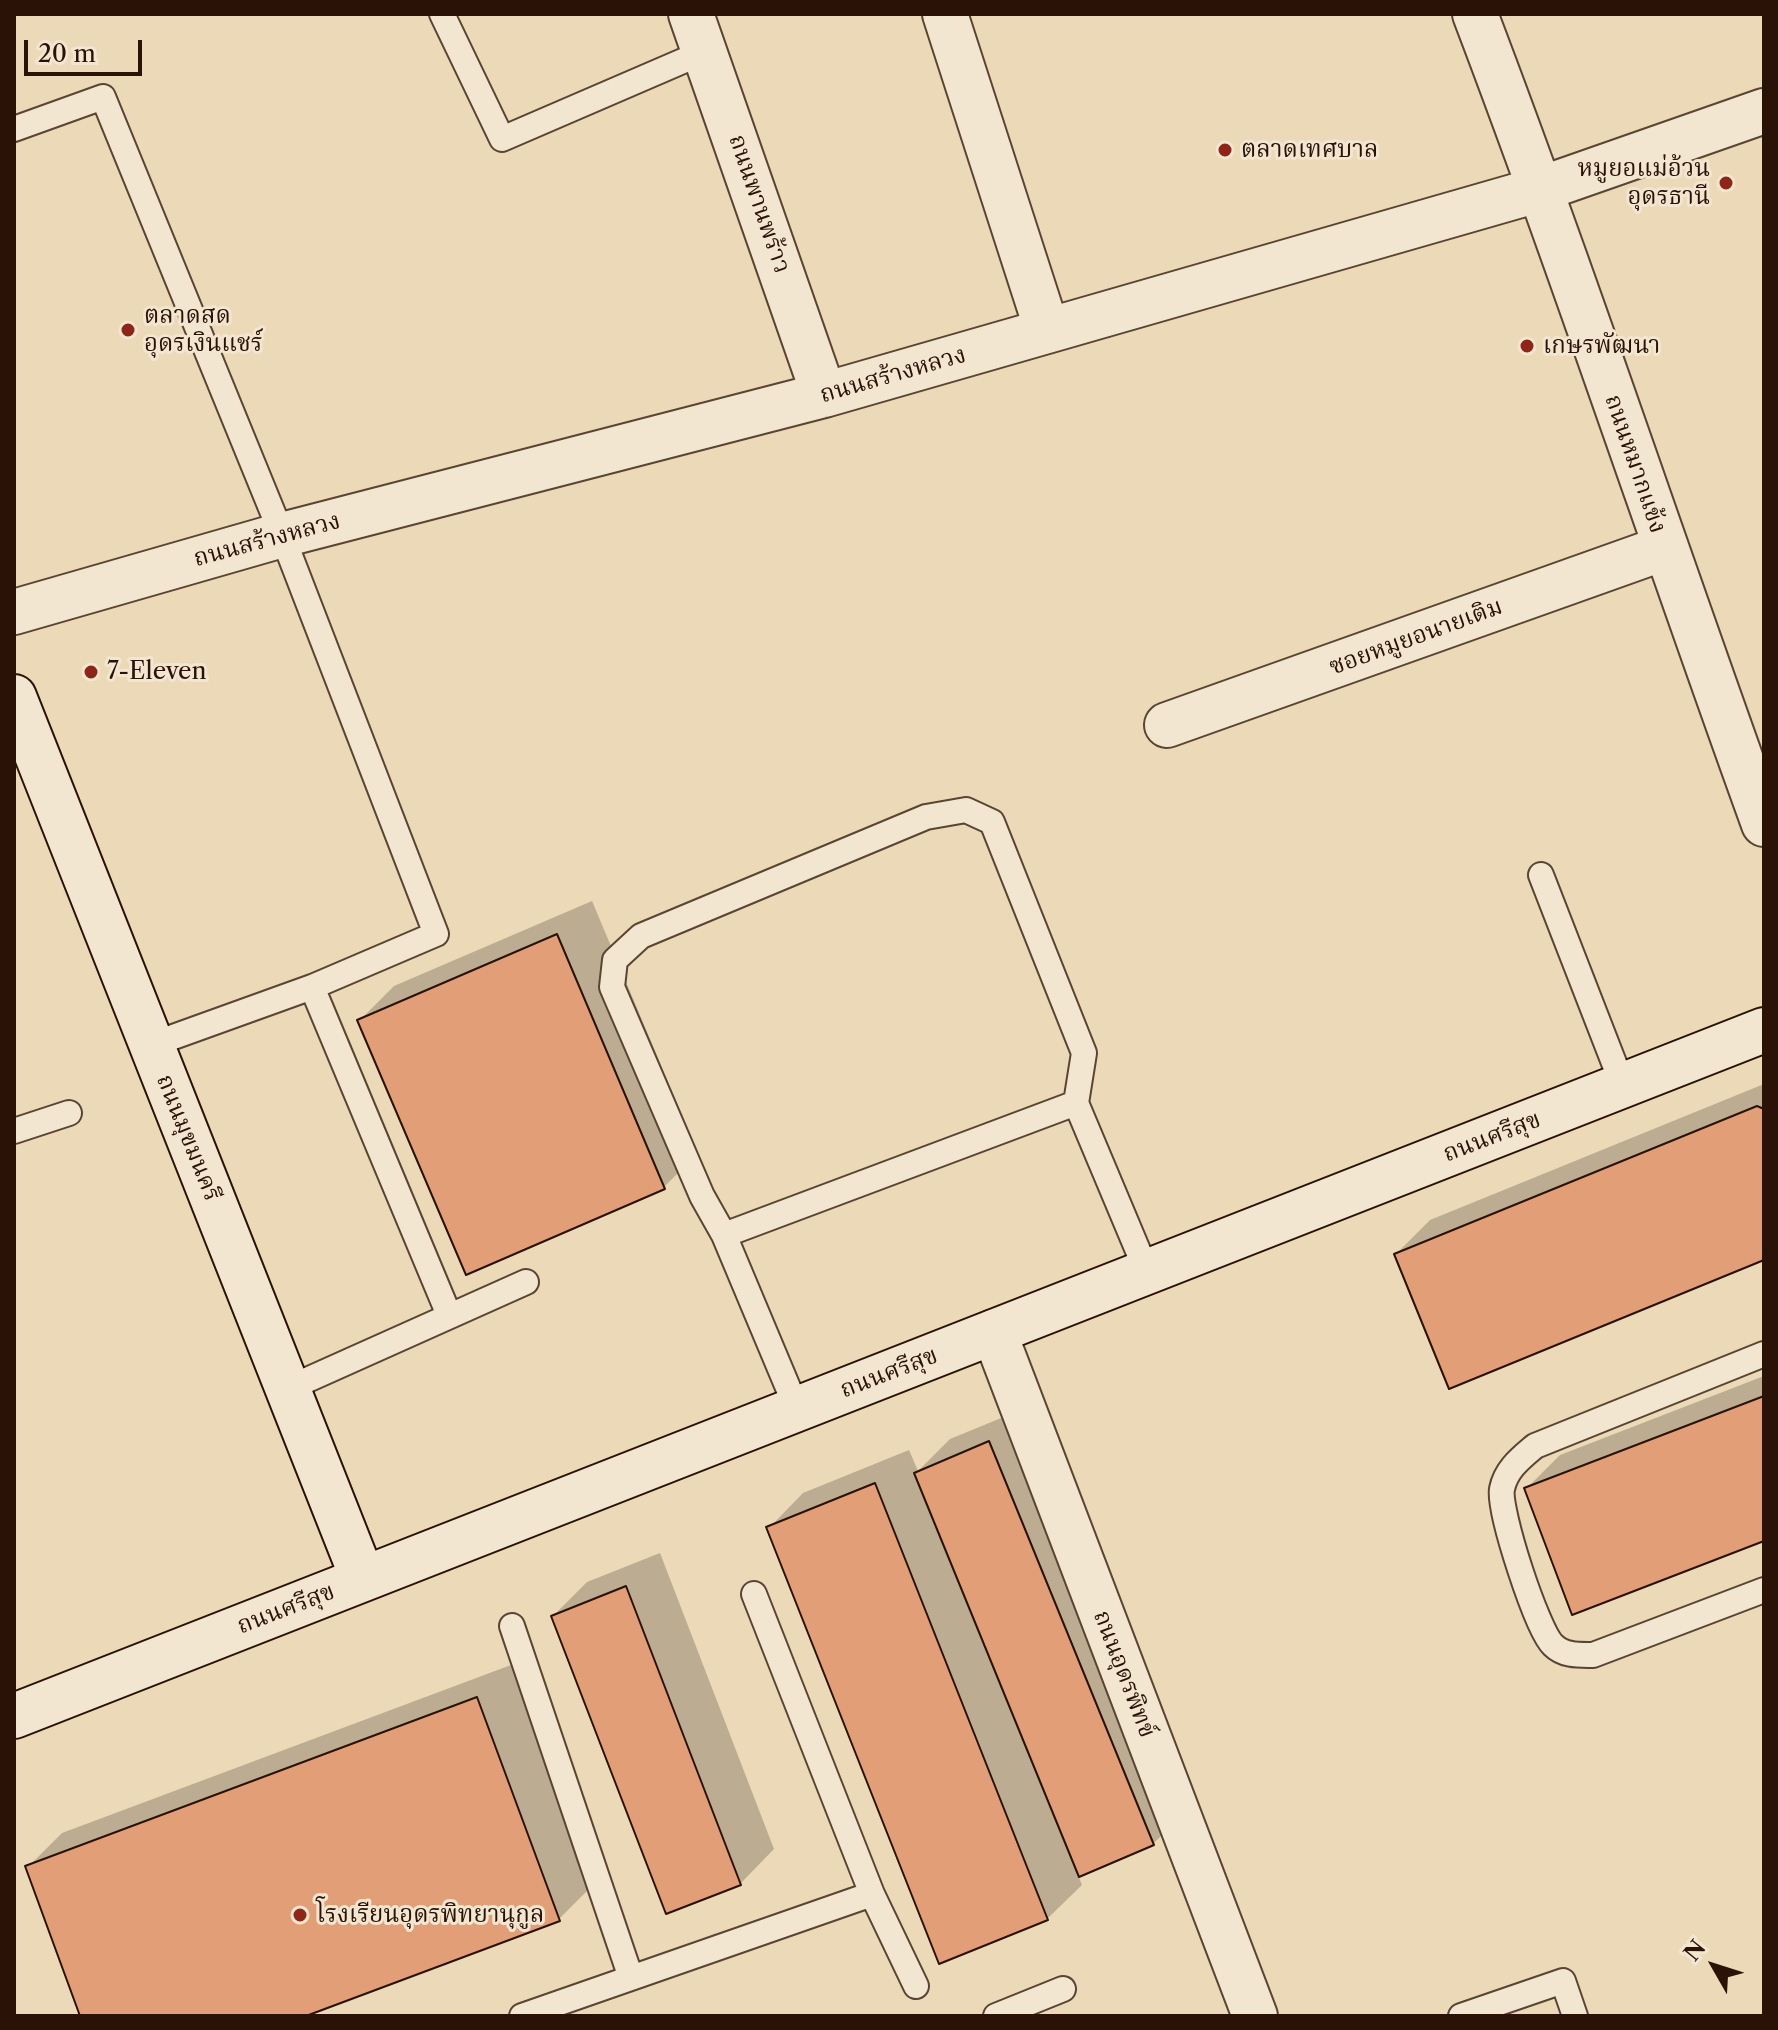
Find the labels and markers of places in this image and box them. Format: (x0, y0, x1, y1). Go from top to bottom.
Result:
place label: ตลาดเทศบาล (1241, 136, 1379, 164)
marker: ตลาดเทศบาล (1216, 141, 1234, 159)
place label: หมูยอแม่อ้วน อุดรธานี (1577, 155, 1710, 211)
marker: หมูยอแม่อ้วน อุดรธานี (1717, 174, 1735, 192)
place label: ตลาดสด อุดรเงินแชร์ (144, 302, 263, 358)
marker: ตลาดสด อุดรเงินแชร์ (119, 321, 137, 339)
place label: เกษรพัฒนา (1543, 332, 1660, 360)
marker: เกษรพัฒนา (1518, 337, 1536, 355)
place label: 7-Eleven (107, 658, 206, 686)
marker: 7-Eleven (82, 663, 100, 681)
place label: โรงเรียนอุดรพิทยานุกูล (316, 1901, 544, 1929)
marker: โรงเรียนอุดรพิทยานุกูล (291, 1906, 309, 1924)

